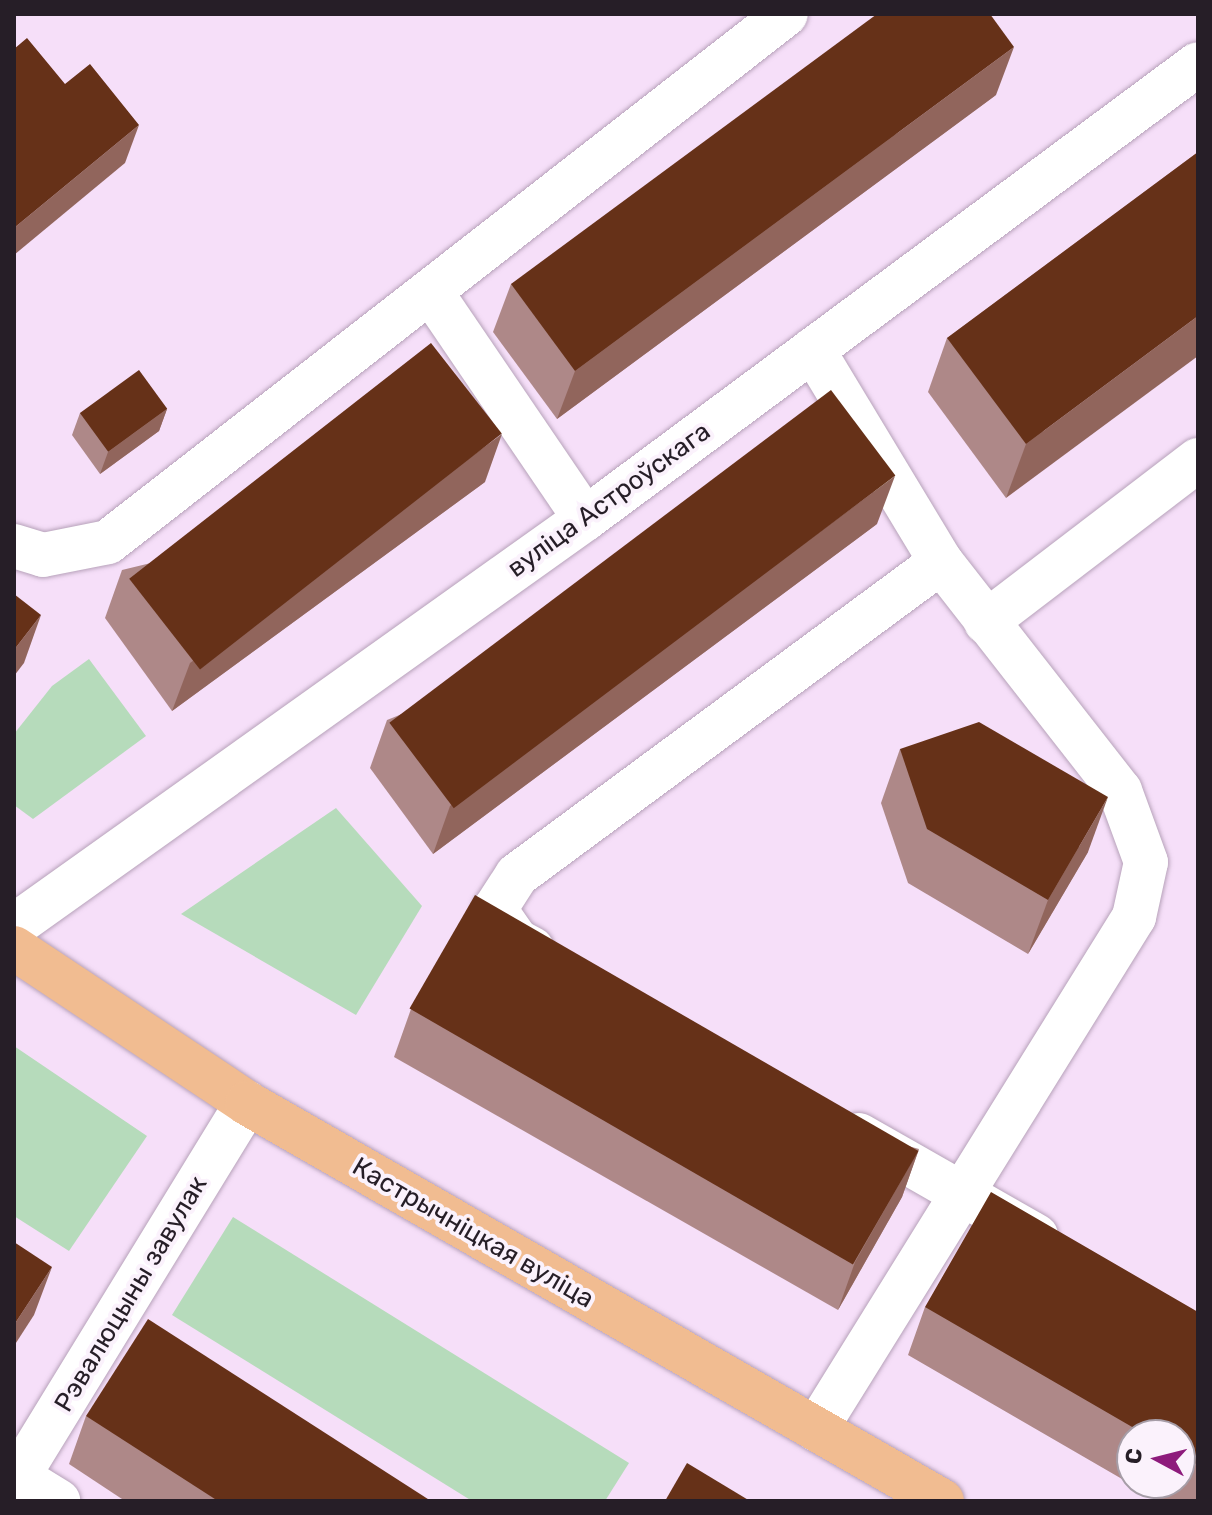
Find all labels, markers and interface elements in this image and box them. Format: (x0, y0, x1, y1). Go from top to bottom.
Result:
street label: вуліца Астроўскага (501, 416, 717, 584)
street label: Кастрычніцкая вуліца (347, 1151, 599, 1315)
street label: Рэвалюцыны завулак (48, 1170, 214, 1418)
north arrow (1116, 1419, 1196, 1499)
text: С (1119, 1447, 1148, 1466)

